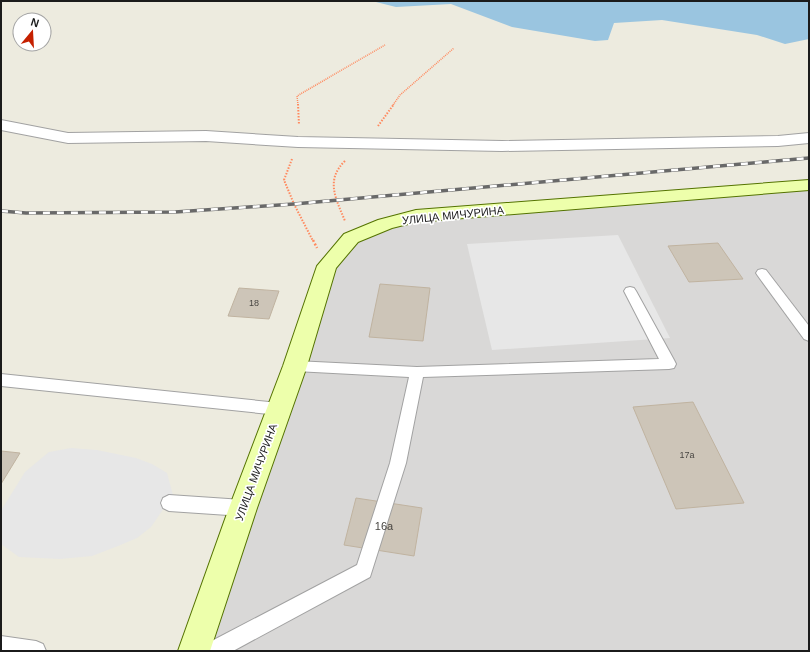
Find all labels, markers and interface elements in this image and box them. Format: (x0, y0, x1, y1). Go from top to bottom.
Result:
north arrow (12, 12, 52, 52)
text: N (29, 16, 41, 29)
street label: УЛИЦА МИЧУРИНА (402, 204, 505, 226)
house number: 18 (249, 298, 259, 308)
street label: УЛИЦА МИЧУРИНА (233, 421, 279, 522)
house number: 17а (679, 450, 695, 460)
house number: 16а (375, 520, 394, 532)

